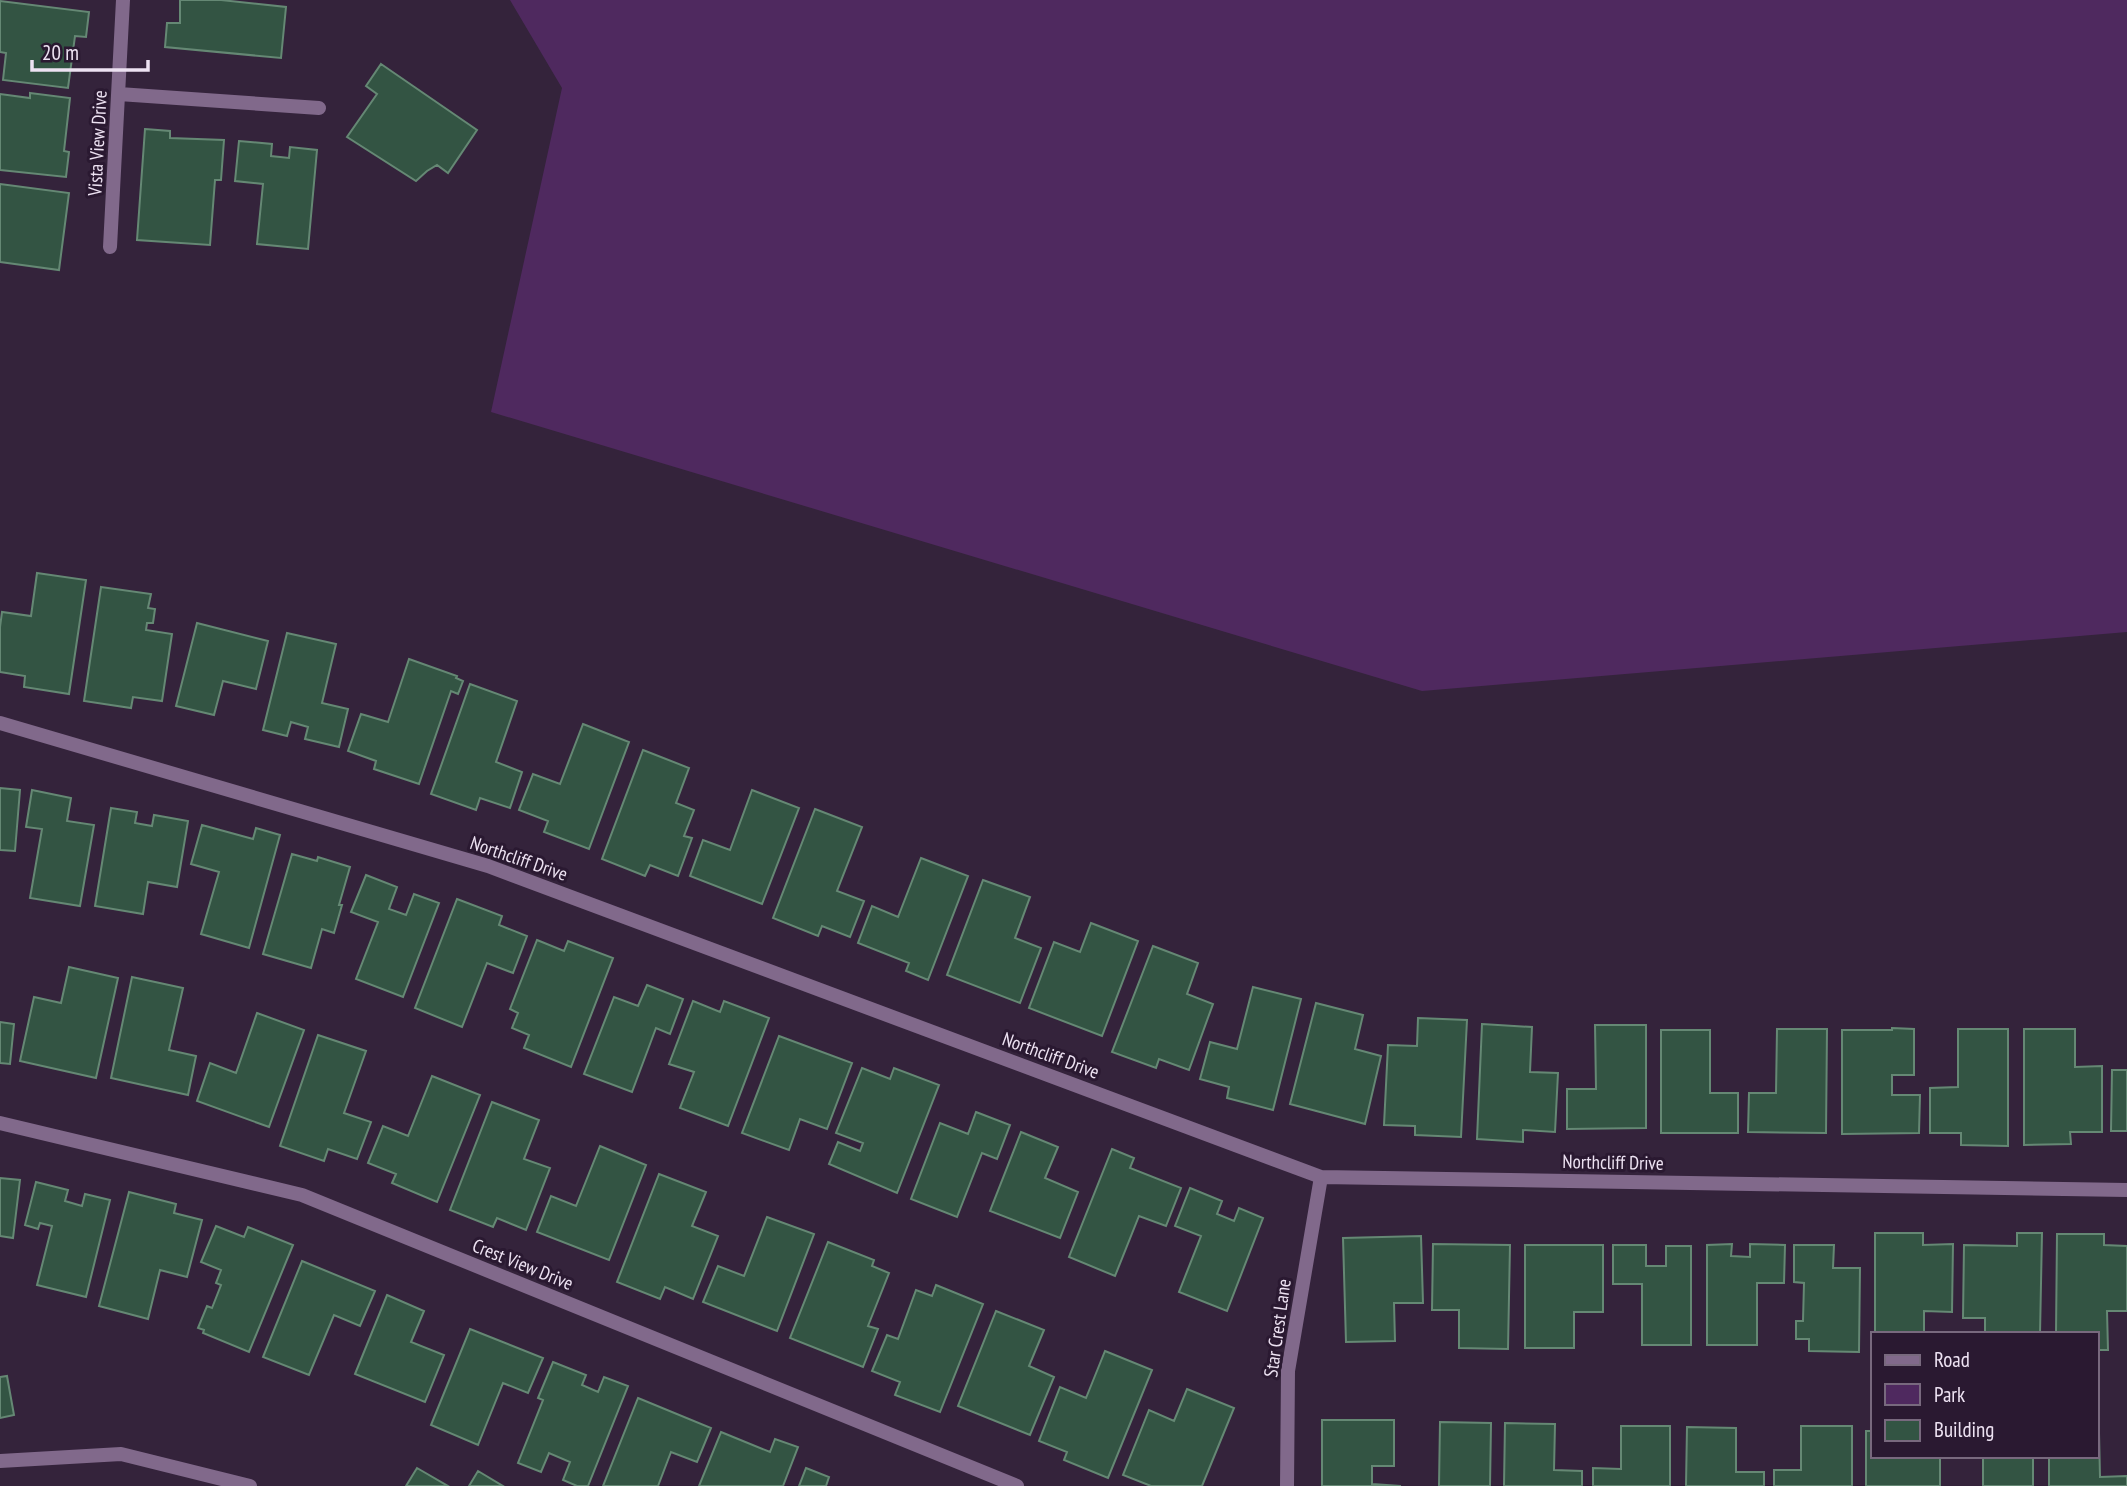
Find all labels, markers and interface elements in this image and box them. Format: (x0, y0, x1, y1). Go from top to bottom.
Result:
scale bar (32, 28, 147, 72)
text: 20 m (42, 39, 79, 66)
street label: Vista View Drive (82, 89, 112, 197)
street label: Northcliff Drive (467, 830, 571, 886)
street label: Northcliff Drive (999, 1026, 1103, 1084)
street label: Northcliff Drive (1562, 1149, 1664, 1175)
street label: Crest View Drive (469, 1233, 577, 1295)
street label: Star Crest Lane (1258, 1277, 1296, 1379)
legend (1871, 1332, 2099, 1458)
text: Road (1934, 1346, 1970, 1373)
text: Park (1934, 1381, 1965, 1408)
text: Building (1934, 1416, 1994, 1443)

